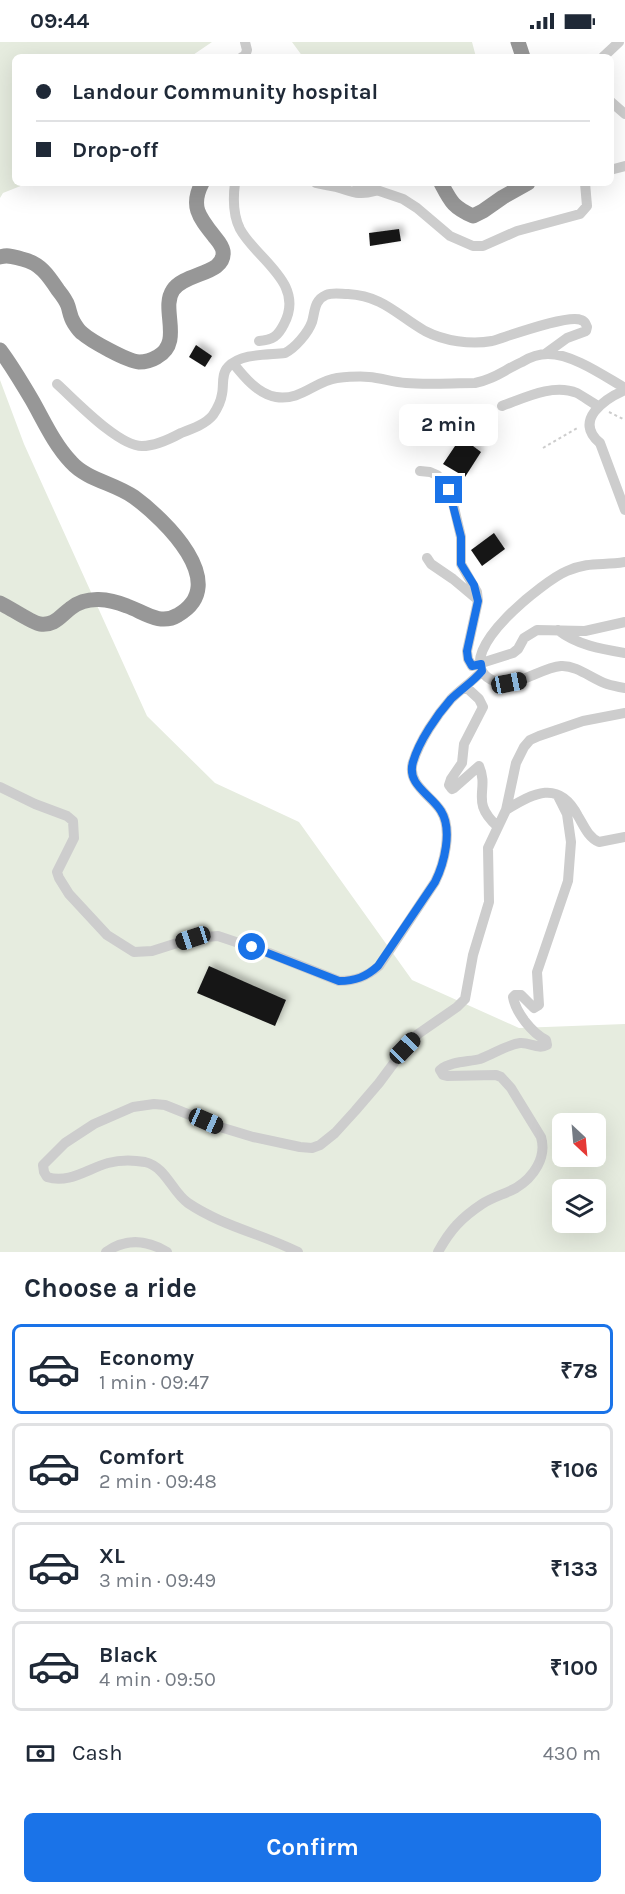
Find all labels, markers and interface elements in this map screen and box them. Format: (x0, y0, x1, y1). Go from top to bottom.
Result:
text: 09:44 (30, 8, 89, 34)
text: Landour Community hospital (72, 79, 378, 105)
text: Drop-off (72, 137, 158, 163)
callout: 2 min (400, 403, 498, 445)
text: 2 min (421, 413, 476, 436)
route end (435, 476, 462, 503)
car (490, 671, 528, 695)
car (173, 924, 213, 952)
route start (238, 933, 265, 960)
car (386, 1029, 424, 1067)
car (186, 1105, 226, 1137)
north arrow (552, 1113, 606, 1167)
map controls (552, 1113, 606, 1233)
button: layers (552, 1179, 606, 1233)
text: Choose a ride (24, 1272, 197, 1304)
icon: car (27, 1342, 81, 1396)
text: Economy (99, 1345, 194, 1371)
text: ₹78 (560, 1358, 598, 1384)
text: 1 min · 09:47 (99, 1371, 209, 1394)
icon: car (27, 1441, 81, 1495)
text: Comfort (99, 1444, 184, 1470)
text: ₹106 (550, 1457, 598, 1483)
text: 2 min · 09:48 (99, 1470, 217, 1493)
icon: car (27, 1540, 81, 1594)
text: XL (99, 1543, 125, 1569)
text: ₹133 (550, 1556, 598, 1582)
text: 3 min · 09:49 (99, 1569, 216, 1592)
icon: car (27, 1639, 81, 1693)
text: Black (99, 1642, 158, 1668)
text: ₹100 (550, 1655, 598, 1681)
text: 4 min · 09:50 (99, 1668, 216, 1691)
icon: cash (24, 1737, 57, 1770)
text: Cash (72, 1740, 122, 1766)
text: 430 m (543, 1742, 601, 1765)
button: Confirm (24, 1813, 601, 1882)

